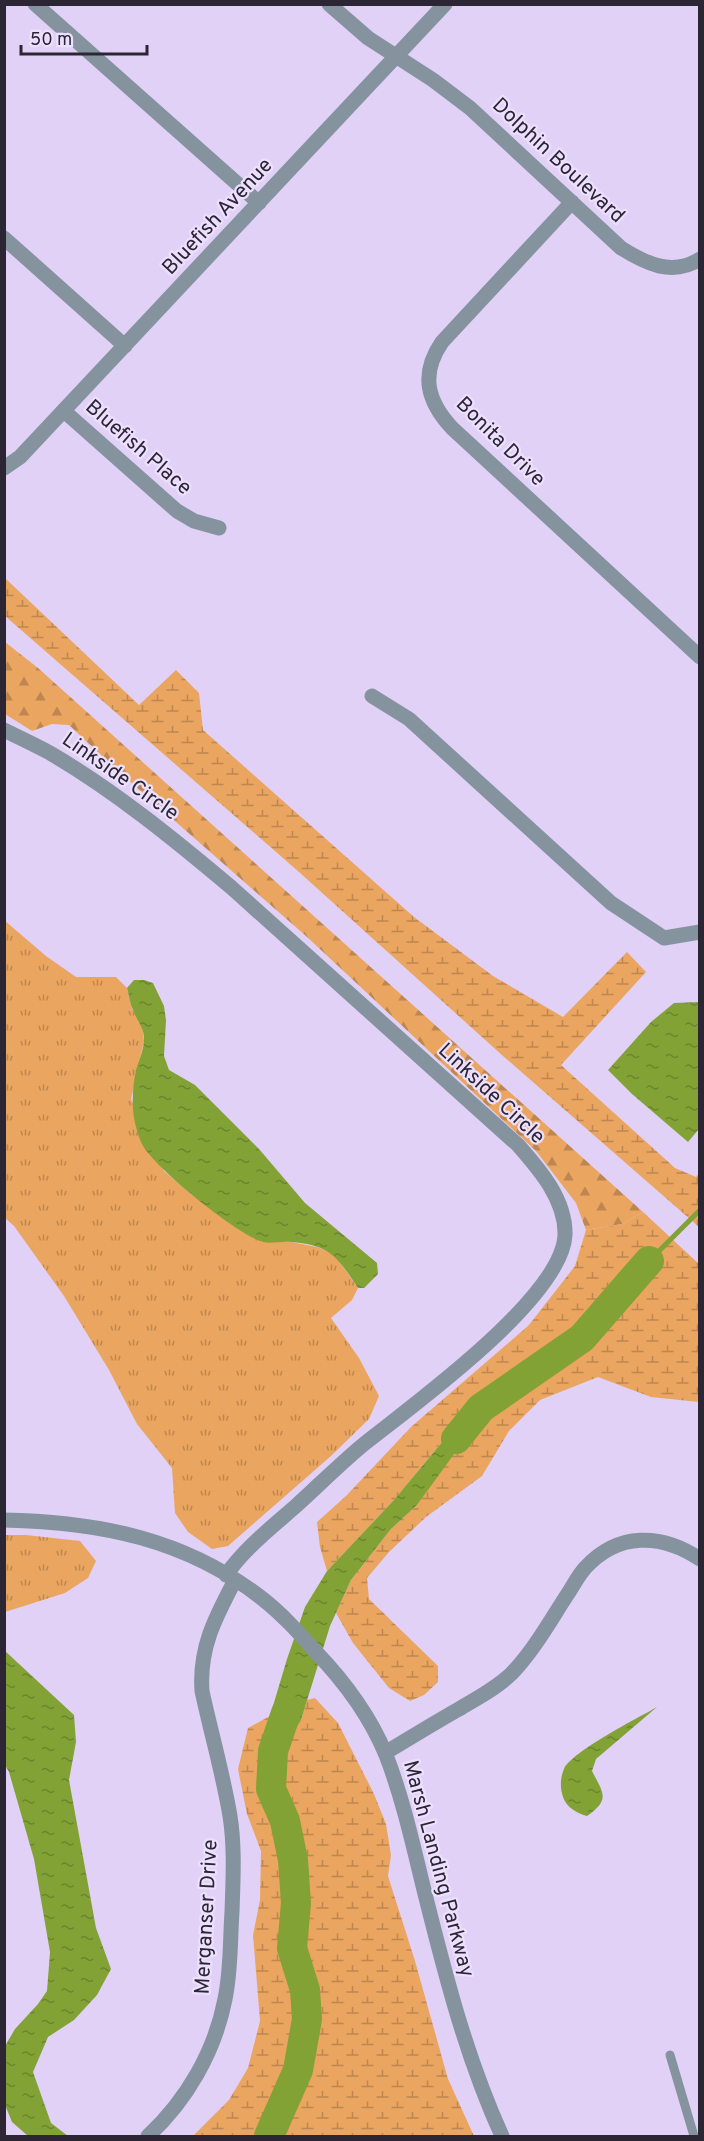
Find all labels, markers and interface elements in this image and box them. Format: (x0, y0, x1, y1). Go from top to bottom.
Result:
scale bar (21, 18, 147, 56)
text: 50 m (30, 29, 72, 52)
street label: Dolphin Boulevard (486, 92, 630, 230)
street label: Bluefish Avenue (157, 153, 279, 281)
street label: Bonita Drive (449, 391, 551, 493)
street label: Bluefish Place (79, 394, 197, 502)
street label: Linkside Circle (56, 727, 184, 827)
street label: Linkside Circle (432, 1038, 550, 1150)
street label: Marsh Landing Parkway (396, 1758, 480, 1980)
street label: Merganser Drive (189, 1839, 225, 1995)

